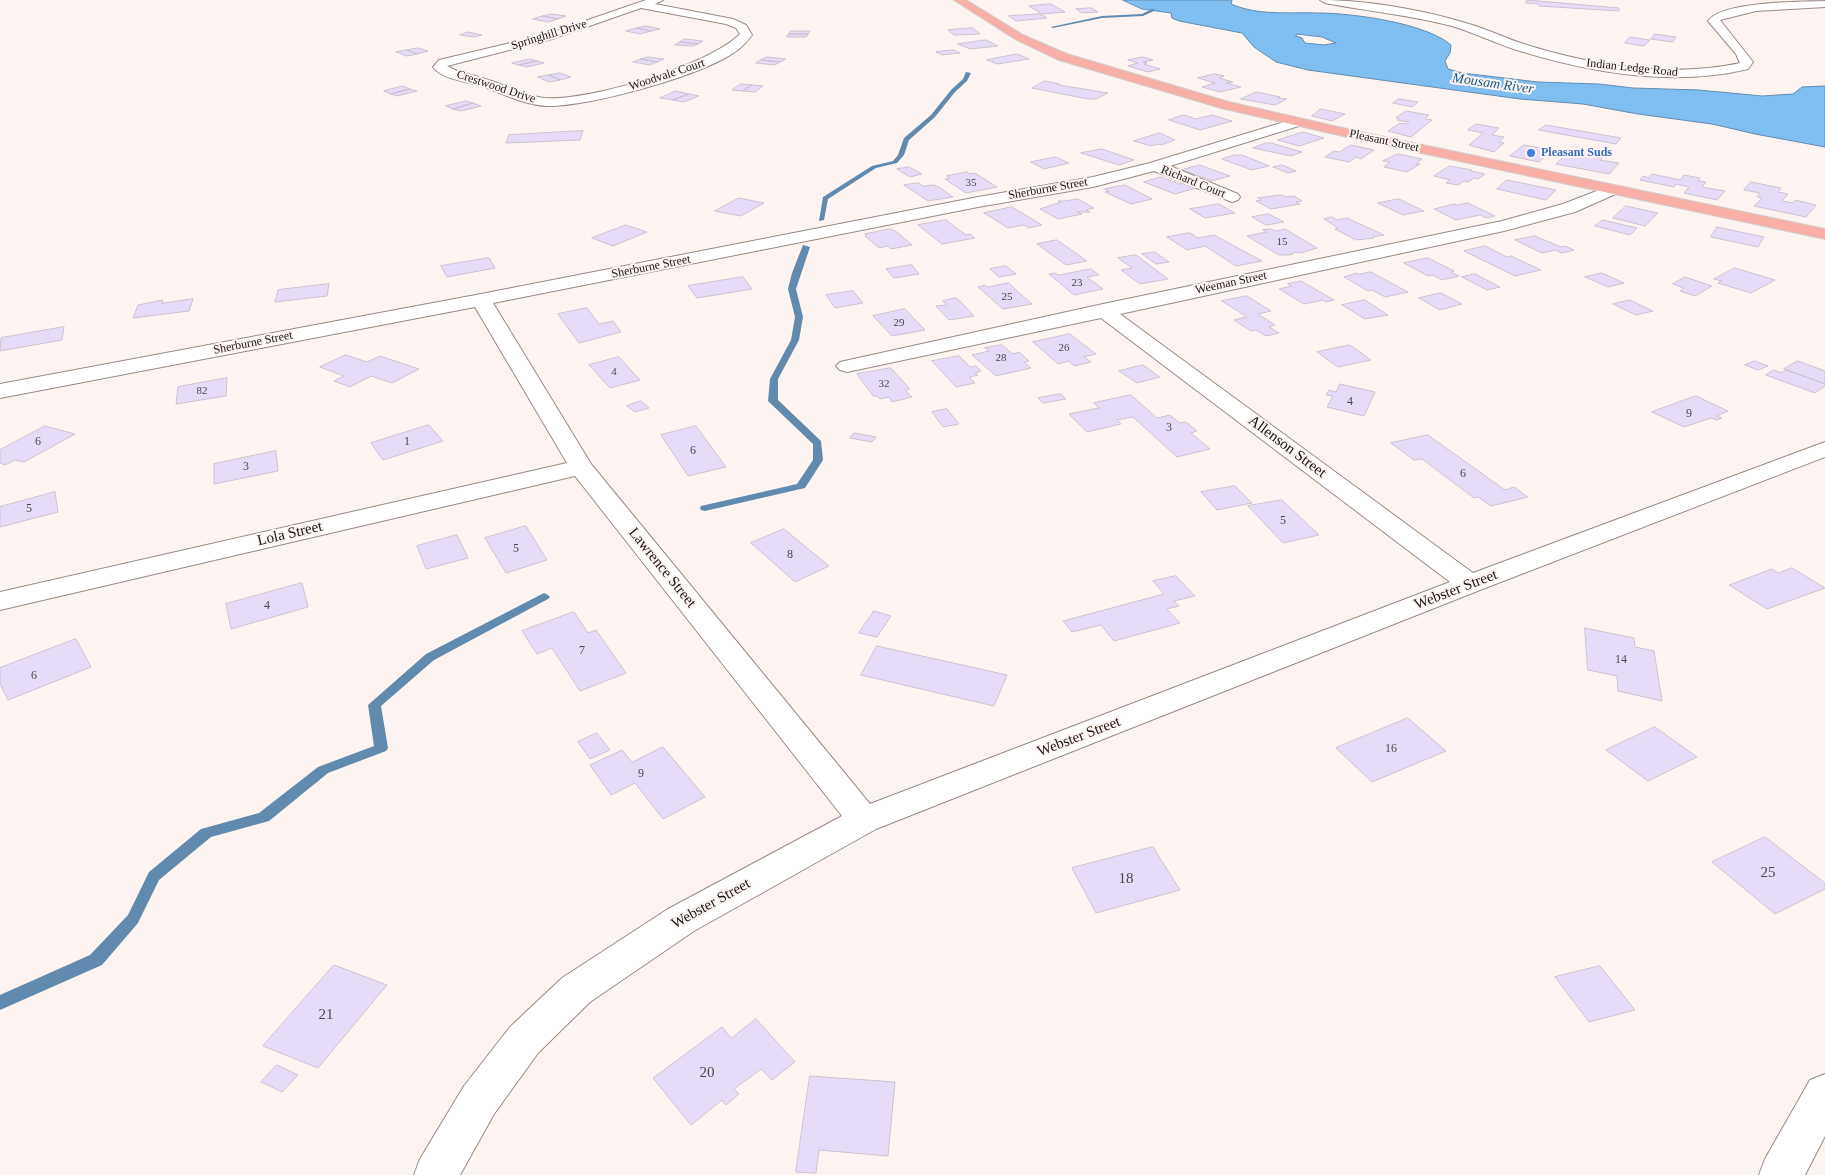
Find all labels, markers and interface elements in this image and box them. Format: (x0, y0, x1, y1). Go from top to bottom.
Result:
street label: Springhill Drive (509, 17, 589, 53)
street label: Woodvale Court (627, 56, 707, 94)
street label: Indian Ledge Road (1586, 56, 1678, 80)
street label: Crestwood Drive (455, 67, 537, 107)
water label: Mousam River (1451, 70, 1535, 98)
street label: Pleasant Street (1348, 127, 1420, 155)
place label: Pleasant Suds (1541, 146, 1612, 160)
marker: Pleasant Suds (1525, 147, 1537, 159)
street label: Richard Court (1159, 163, 1227, 201)
street label: Sherburne Street (1007, 175, 1089, 203)
house number: 35 (966, 176, 976, 190)
house number: 15 (1276, 235, 1288, 249)
street label: Sherburne Street (610, 252, 692, 282)
street label: Weeman Street (1194, 268, 1268, 298)
house number: 23 (1072, 276, 1082, 290)
house number: 25 (1002, 290, 1012, 304)
house number: 29 (894, 316, 904, 330)
street label: Sherburne Street (212, 328, 294, 358)
house number: 26 (1058, 341, 1070, 355)
house number: 28 (996, 351, 1006, 365)
house number: 4 (611, 365, 617, 379)
house number: 32 (879, 377, 890, 391)
house number: 82 (196, 384, 208, 398)
house number: 4 (1347, 395, 1353, 409)
house number: 9 (1686, 407, 1692, 421)
street label: Allenson Street (1244, 412, 1330, 482)
house number: 3 (1166, 421, 1172, 435)
house number: 6 (35, 435, 41, 449)
house number: 1 (404, 435, 410, 449)
house number: 6 (690, 444, 696, 458)
house number: 3 (243, 460, 249, 474)
house number: 6 (1460, 467, 1466, 481)
house number: 5 (26, 502, 32, 516)
house number: 5 (1280, 514, 1286, 528)
street label: Lola Street (256, 518, 324, 550)
street label: Lawrence Street (624, 524, 700, 612)
house number: 5 (513, 542, 519, 556)
house number: 8 (787, 548, 793, 562)
street label: Webster Street (1412, 566, 1500, 614)
house number: 4 (264, 599, 270, 613)
house number: 7 (579, 644, 585, 658)
house number: 14 (1615, 653, 1627, 667)
house number: 6 (31, 669, 37, 683)
street label: Webster Street (1035, 713, 1123, 761)
house number: 16 (1385, 742, 1397, 756)
house number: 9 (638, 767, 644, 781)
house number: 25 (1760, 864, 1776, 882)
house number: 18 (1118, 870, 1134, 888)
street label: Webster Street (668, 875, 754, 933)
house number: 21 (318, 1006, 334, 1024)
house number: 20 (700, 1064, 714, 1082)

